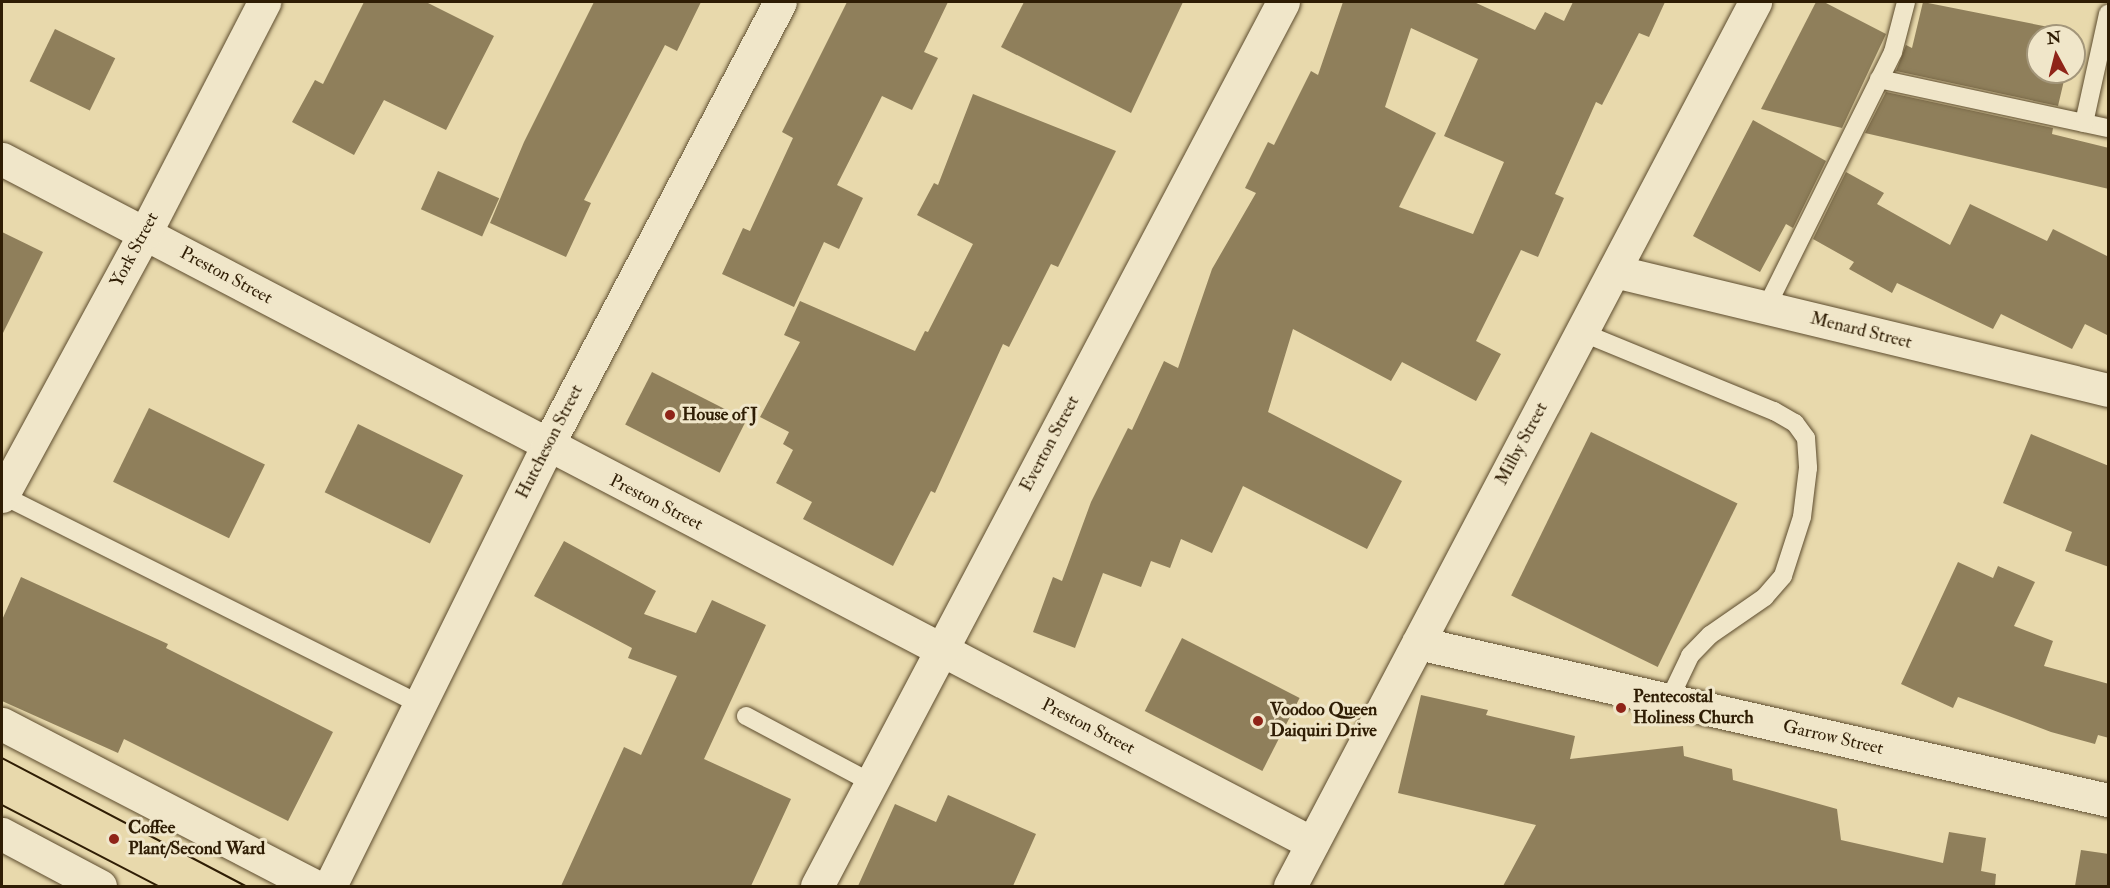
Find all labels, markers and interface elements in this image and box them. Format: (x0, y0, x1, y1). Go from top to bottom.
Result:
north arrow (2026, 24, 2086, 84)
text: N (2046, 27, 2062, 49)
street label: York Street (106, 209, 164, 291)
street label: Preston Street (176, 243, 276, 309)
street label: Menard Street (1808, 308, 1914, 354)
street label: Hutcheson Street (512, 381, 588, 503)
street label: Everton Street (1016, 392, 1084, 496)
street label: Milby Street (1491, 399, 1553, 489)
place label: House of J (682, 404, 758, 426)
marker: House of J (663, 408, 677, 422)
street label: Preston Street (606, 470, 706, 536)
place label: Pentecostal Holiness Church (1633, 687, 1754, 730)
street label: Preston Street (1038, 694, 1138, 760)
place label: Voodoo Queen Daiquiri Drive (1270, 700, 1377, 742)
marker: Pentecostal Holiness Church (1614, 701, 1628, 715)
marker: Voodoo Queen Daiquiri Drive (1251, 714, 1265, 728)
street label: Garrow Street (1781, 716, 1885, 760)
place label: Coffee Plant/Second Ward (128, 818, 265, 860)
marker: Coffee Plant/Second Ward (105, 830, 123, 848)

